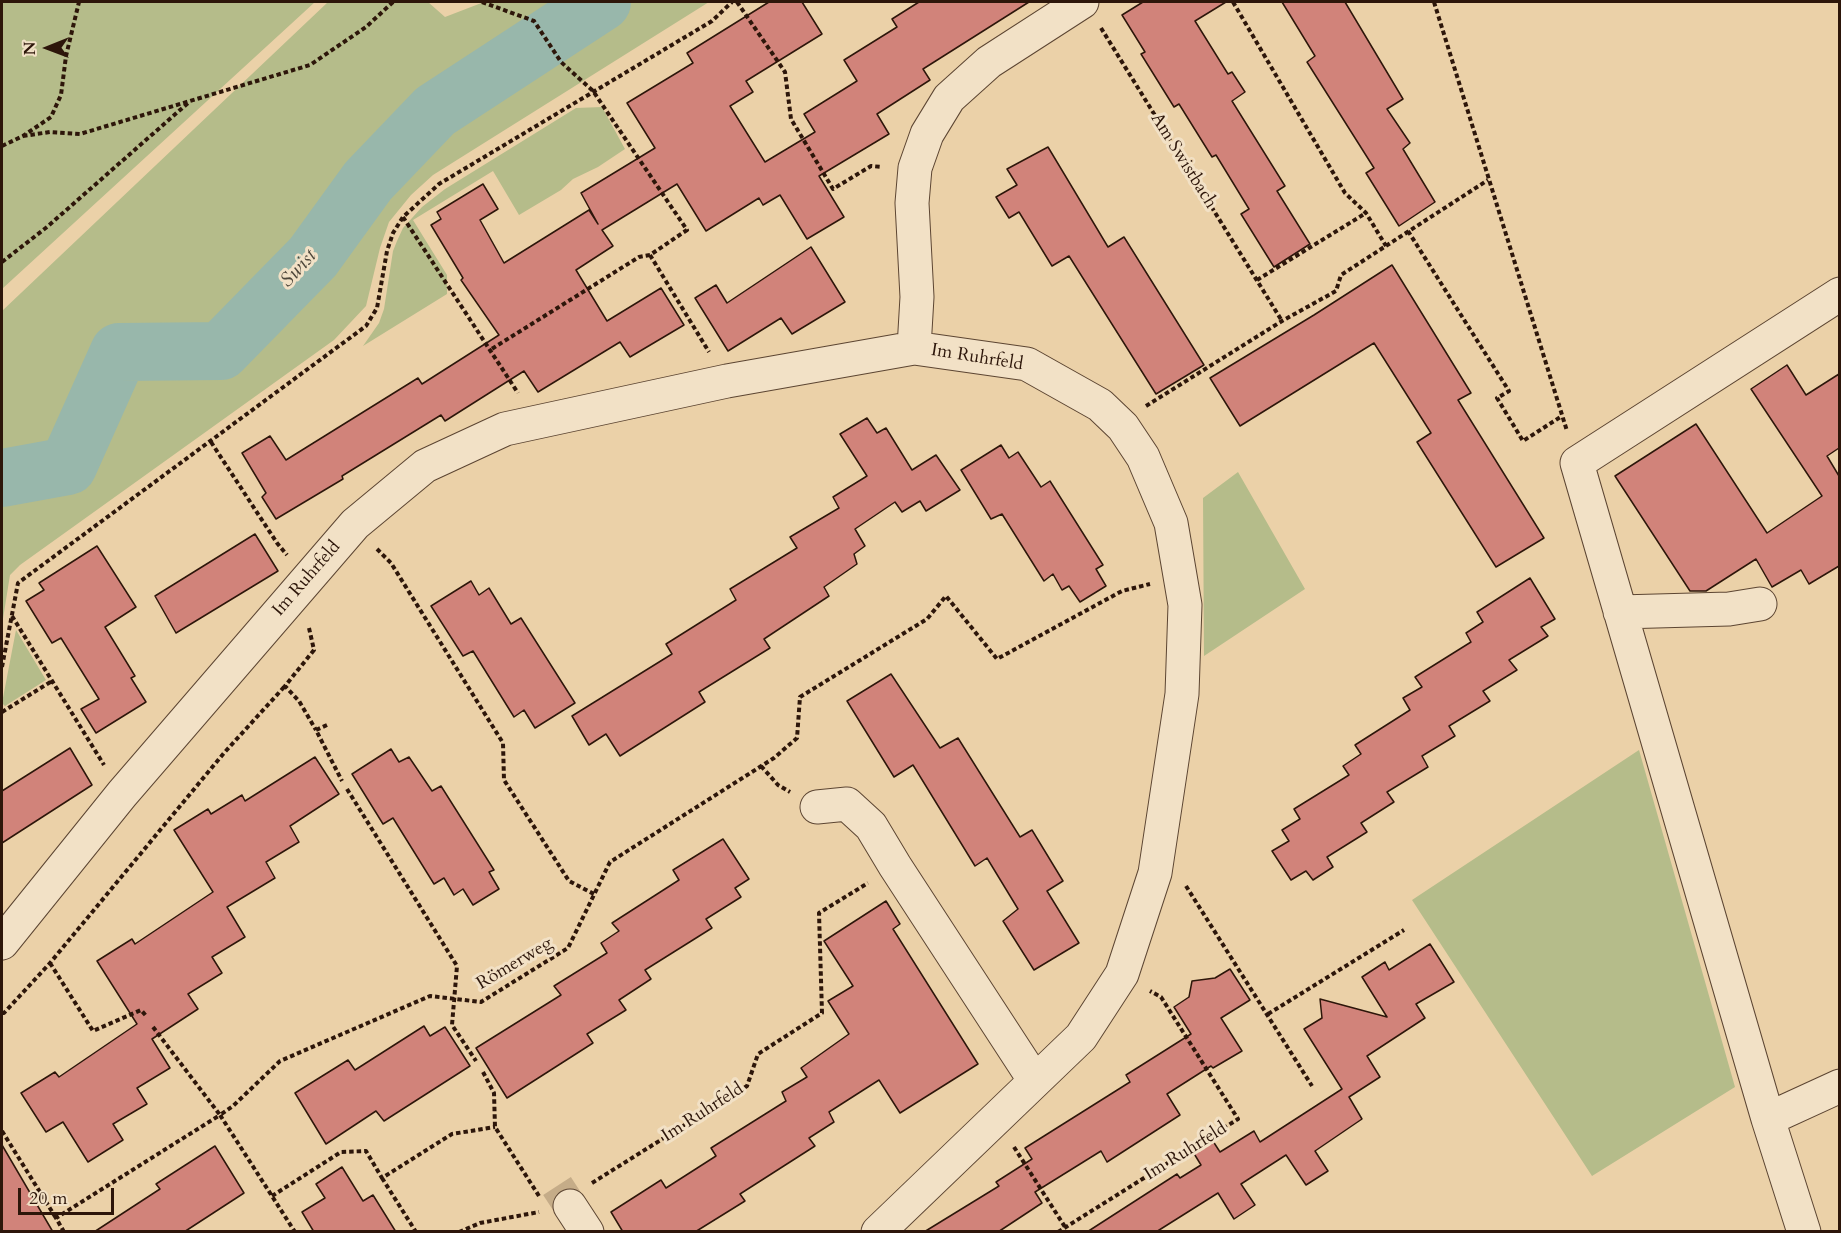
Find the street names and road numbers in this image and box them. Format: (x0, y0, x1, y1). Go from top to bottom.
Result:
street label: Am Swistbach (1145, 109, 1221, 213)
street label: Im Ruhrfeld (929, 340, 1025, 376)
street label: Im Ruhrfeld (268, 537, 346, 621)
street label: Römerweg (473, 933, 557, 995)
street label: Im Ruhrfeld (658, 1079, 748, 1147)
street label: Im Ruhrfeld (1141, 1118, 1231, 1186)

